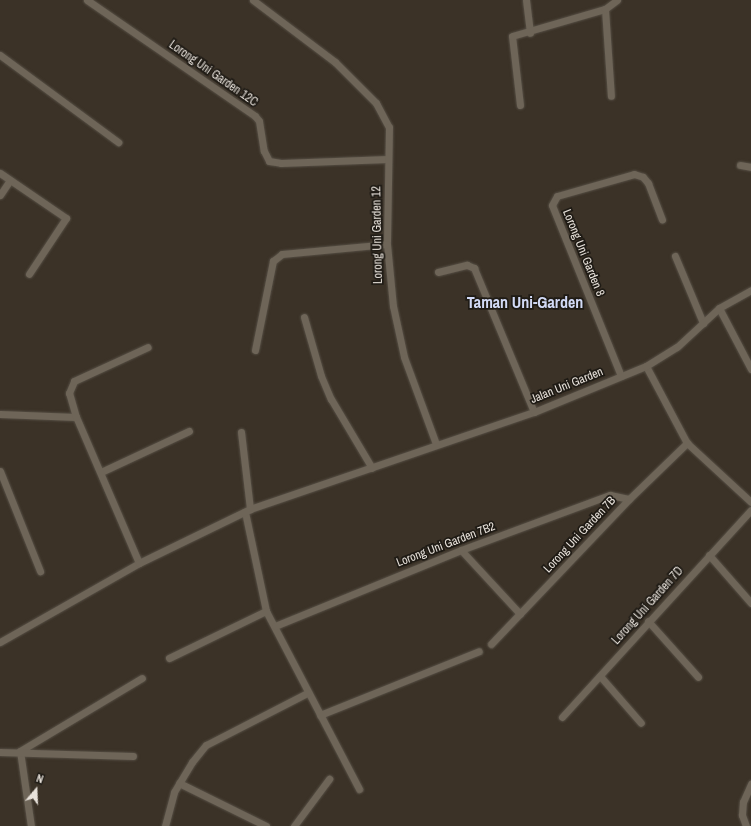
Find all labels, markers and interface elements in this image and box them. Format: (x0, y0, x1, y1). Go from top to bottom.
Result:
street label: Lorong Uni Garden 12C (166, 38, 260, 110)
street label: Lorong Uni Garden 12 (370, 186, 386, 284)
street label: Lorong Uni Garden 8 (559, 207, 607, 299)
district label: Taman Uni-Garden (467, 292, 583, 312)
street label: Jalan Uni Garden (529, 365, 605, 407)
street label: Lorong Uni Garden 7B (541, 494, 619, 576)
street label: Lorong Uni Garden 7B2 (395, 520, 497, 570)
street label: Lorong Uni Garden 7D (609, 564, 687, 648)
north arrow (16, 770, 56, 810)
text: N (35, 771, 45, 786)

